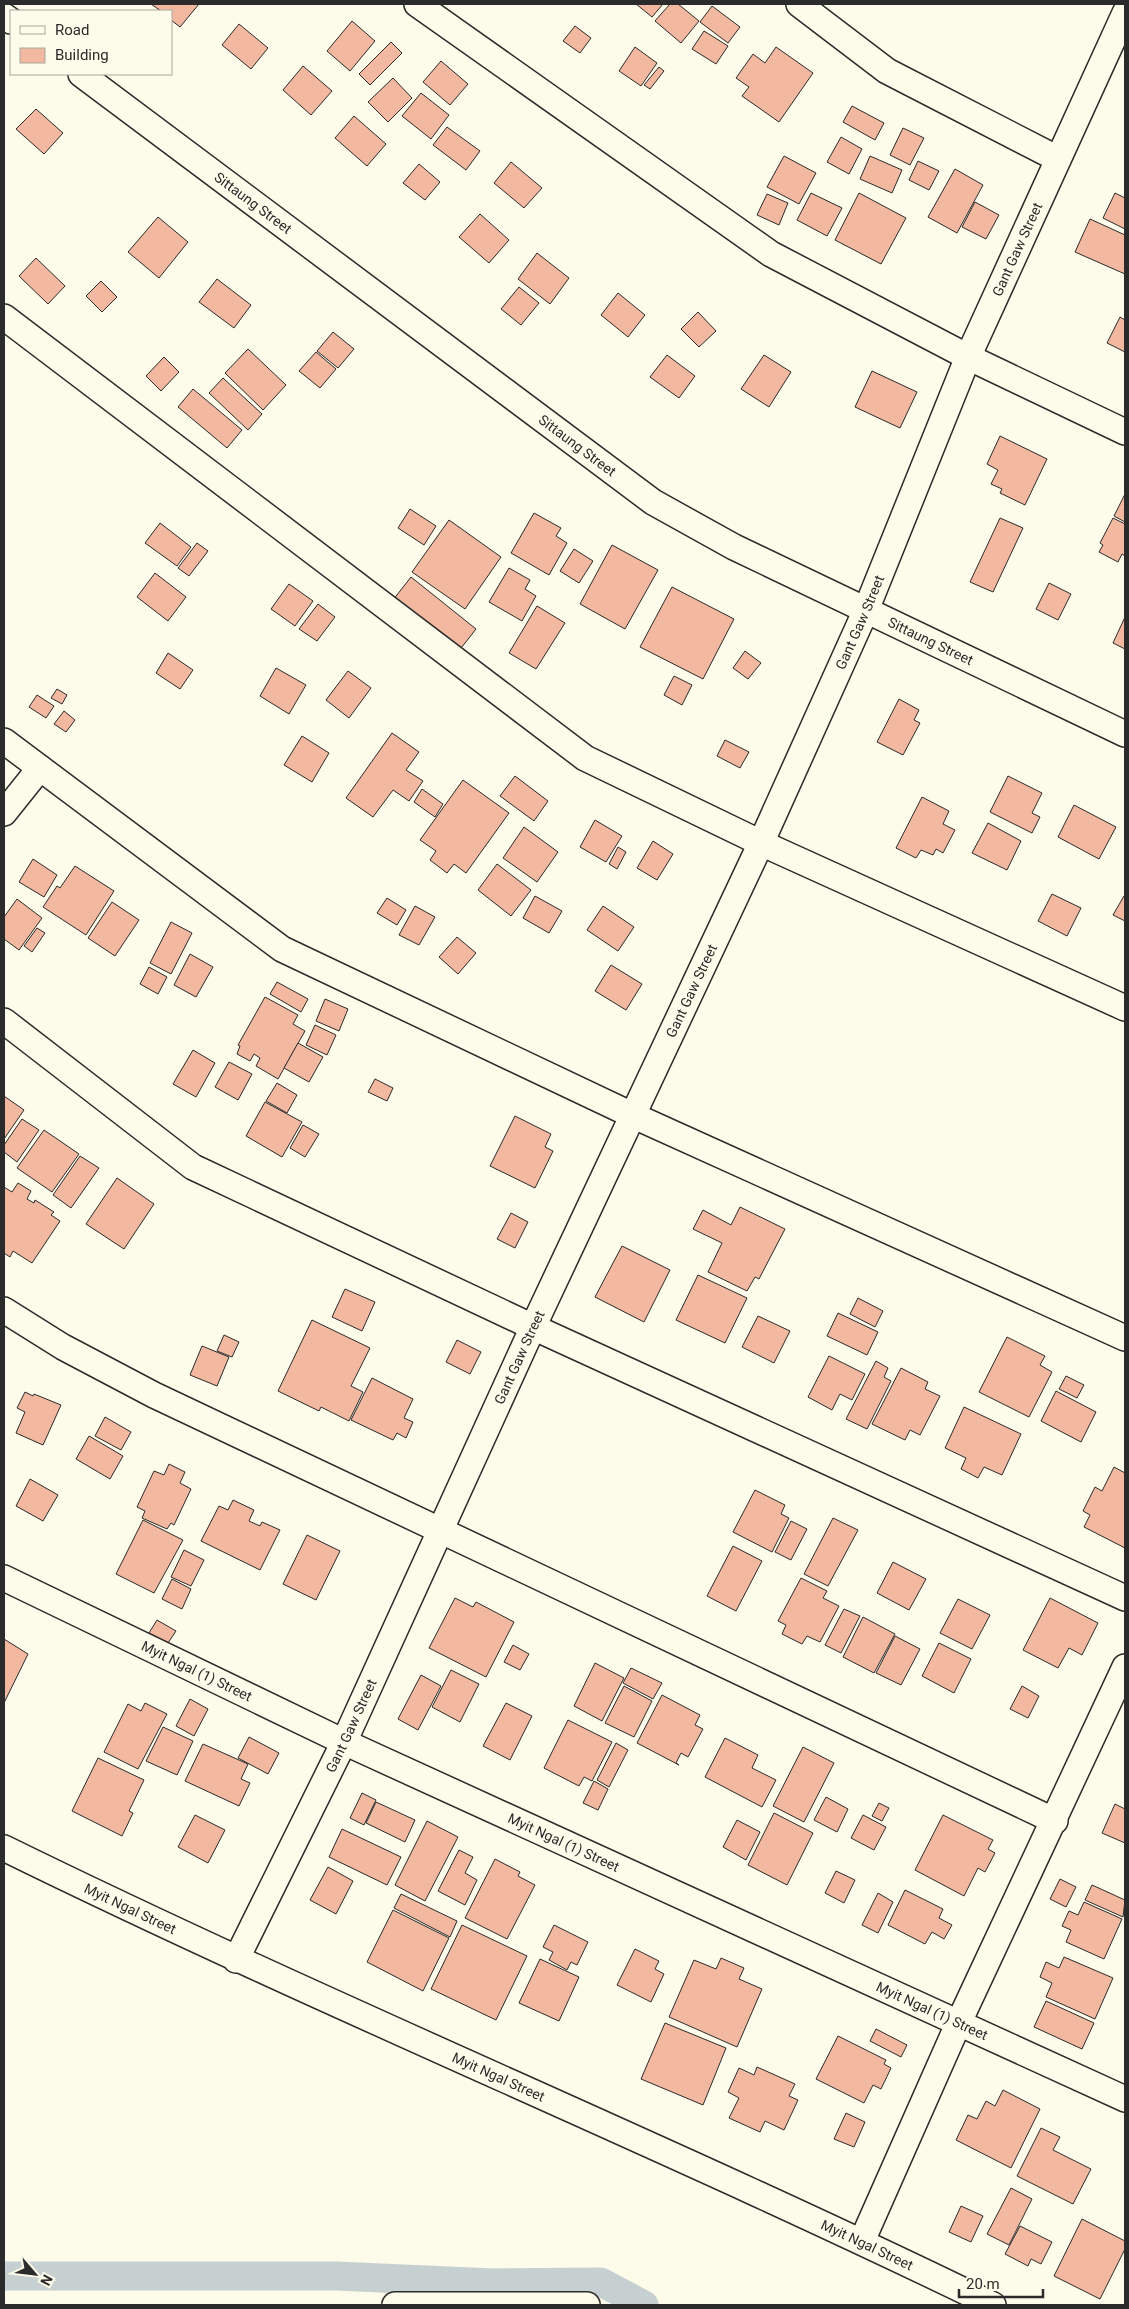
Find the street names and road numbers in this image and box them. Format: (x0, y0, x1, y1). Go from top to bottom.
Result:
street label: Sittaung Street (211, 169, 295, 237)
street label: Gant Gaw Street (989, 200, 1046, 299)
street label: Sittaung Street (536, 411, 620, 480)
street label: Gant Gaw Street (832, 573, 887, 672)
street label: Sittaung Street (886, 614, 976, 668)
street label: Gant Gaw Street (663, 941, 720, 1040)
street label: Gant Gaw Street (491, 1308, 548, 1407)
street label: Myit Ngal (1) Street (139, 1638, 255, 1705)
street label: Gant Gaw Street (322, 1676, 380, 1775)
street label: Myit Ngal (1) Street (505, 1810, 622, 1875)
street label: Myit Ngal Street (82, 1880, 179, 1937)
street label: Myit Ngal (1) Street (874, 1978, 991, 2043)
street label: Myit Ngal Street (450, 2049, 548, 2105)
street label: Myit Ngal Street (819, 2216, 916, 2274)

